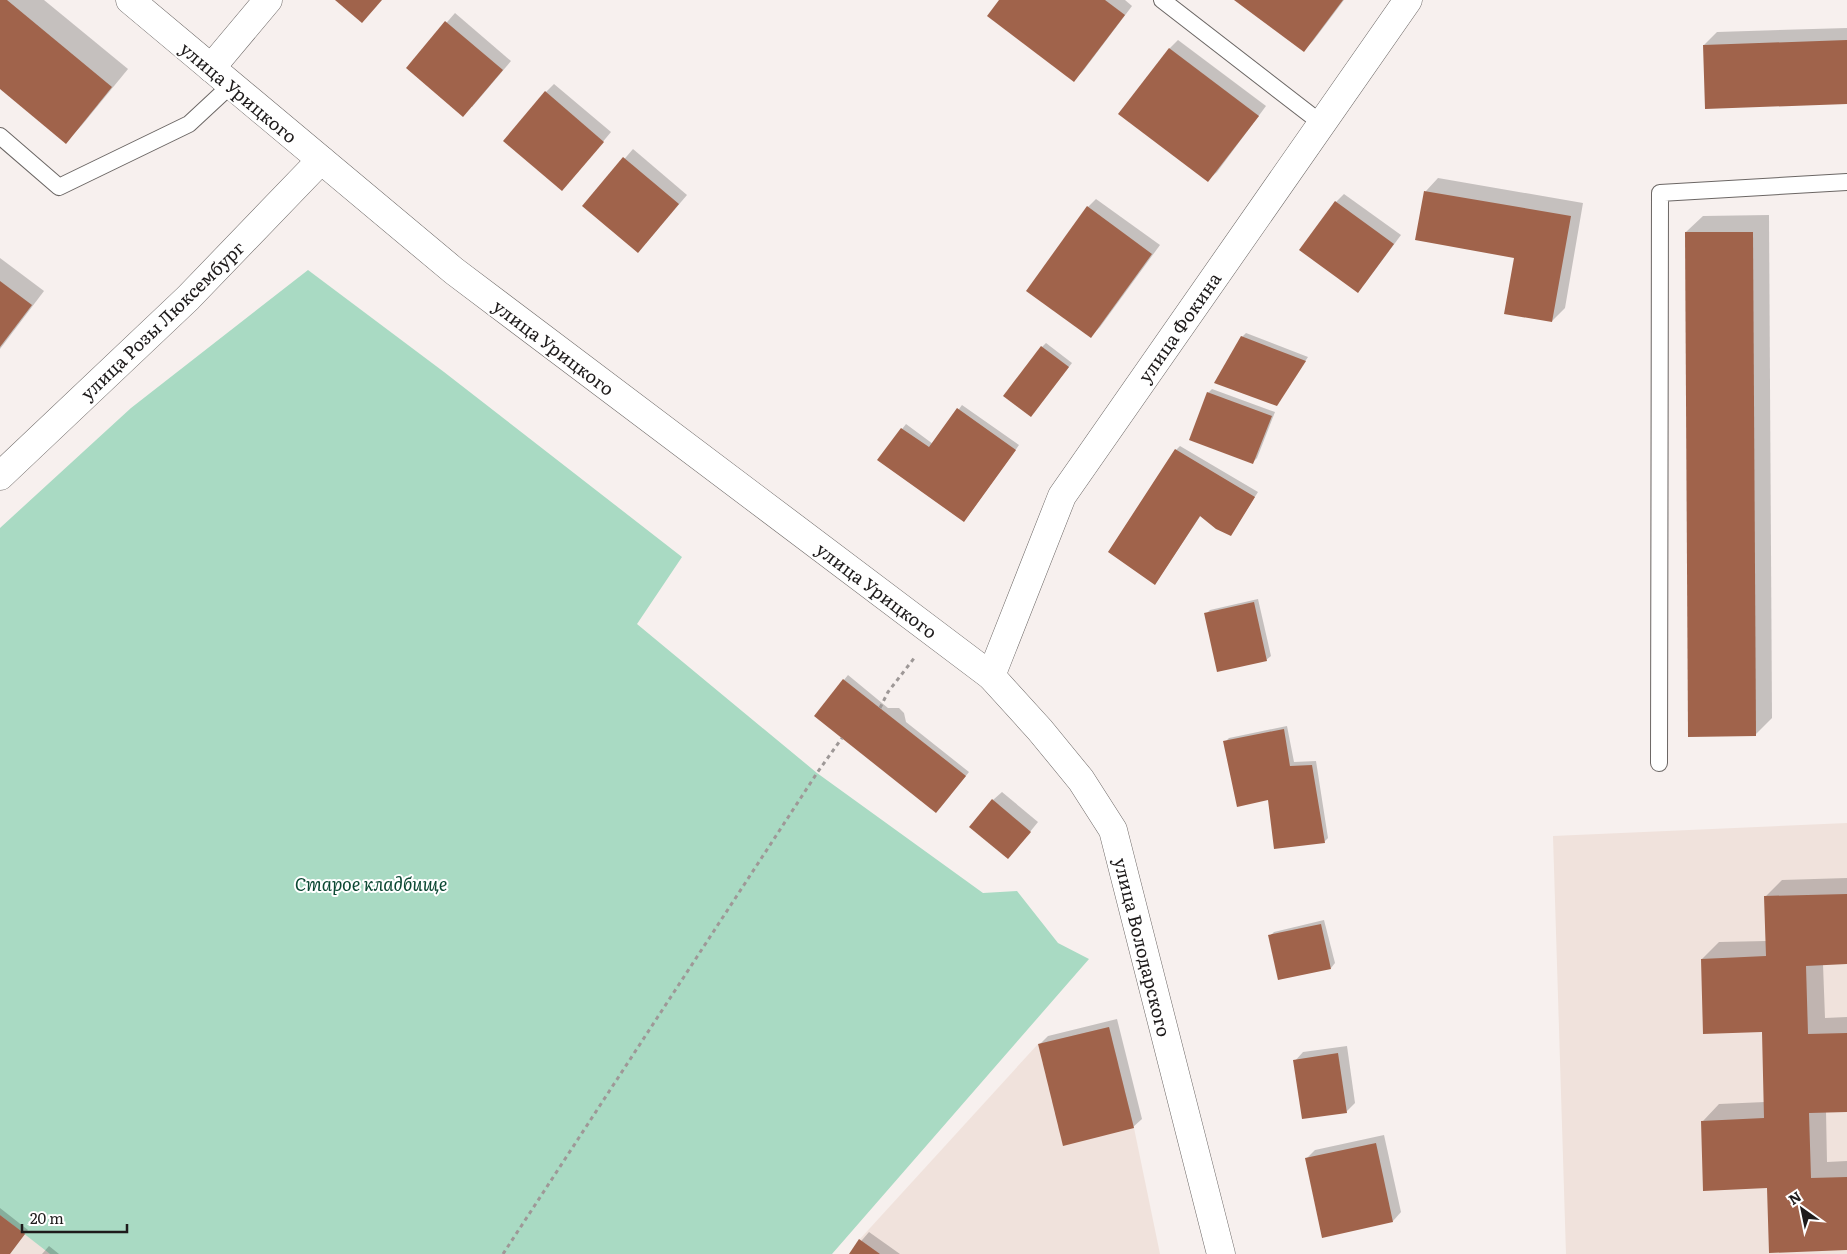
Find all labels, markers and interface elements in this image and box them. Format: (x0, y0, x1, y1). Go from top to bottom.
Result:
street label: улица Урицкого (174, 35, 304, 149)
street label: улица Розы Люксембург (74, 234, 250, 406)
street label: улица Фокина (1131, 266, 1227, 388)
street label: улица Урицкого (488, 292, 620, 402)
street label: улица Урицкого (811, 535, 943, 645)
street label: улица Володарского (1108, 855, 1178, 1039)
park label: Старое кладбище (295, 870, 447, 897)
north arrow (1777, 1184, 1827, 1234)
text: N (1784, 1186, 1805, 1209)
scale bar (22, 1202, 128, 1234)
text: 20 m (30, 1206, 64, 1229)

